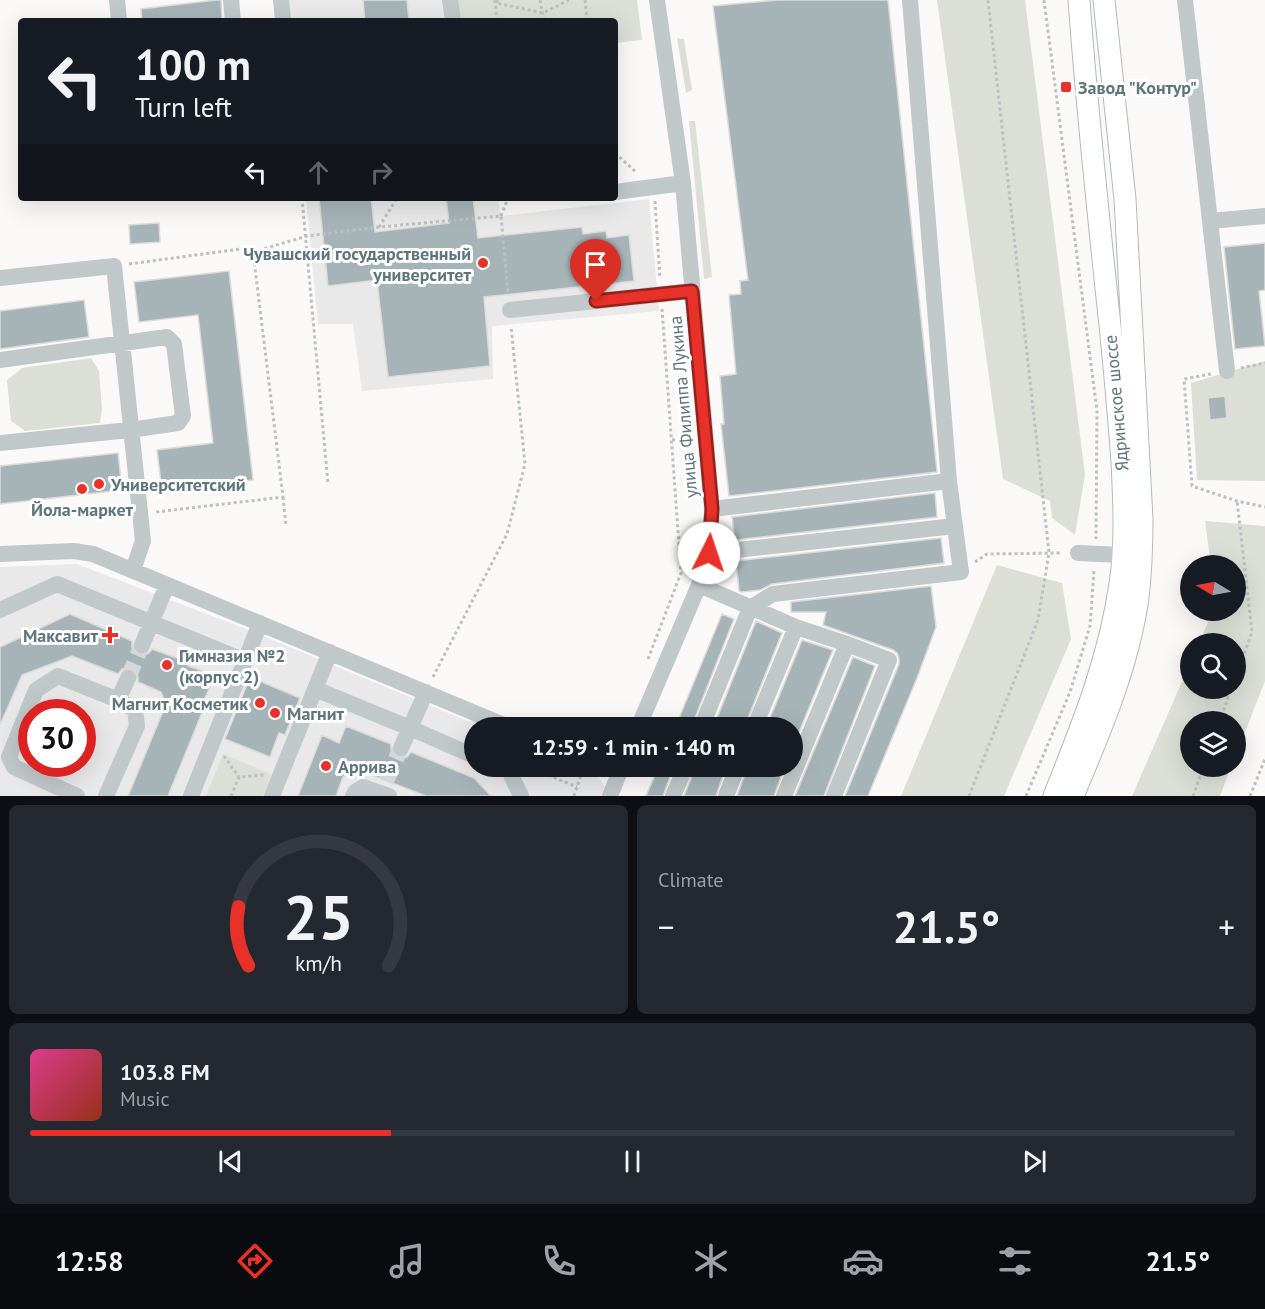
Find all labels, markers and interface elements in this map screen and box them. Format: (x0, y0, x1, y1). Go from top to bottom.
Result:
text: 100 m (135, 37, 251, 92)
icon: left (36, 42, 114, 120)
place label: Завод "Контур" (1078, 76, 1197, 99)
marker: Завод "Контур" (1059, 80, 1073, 94)
text: Turn left (135, 90, 232, 124)
icon: left (239, 156, 272, 189)
icon: ahead (302, 156, 335, 189)
icon: right (365, 156, 398, 189)
pin (570, 239, 621, 301)
place label: Чувашский государственный университет (243, 242, 471, 286)
icon: arrive (579, 248, 612, 281)
marker: Чувашский государственный университет (476, 256, 490, 270)
street label: улица Филиппа Лукина (664, 315, 702, 499)
street label: Ядринское шоссе (1099, 334, 1133, 472)
place label: Университетский (110, 473, 246, 496)
marker: Университетский (92, 477, 106, 491)
marker: Йола-маркет (75, 482, 89, 496)
place label: Йола-маркет (31, 498, 134, 521)
position arrow (677, 521, 741, 585)
north arrow (1180, 555, 1246, 621)
map controls (1180, 555, 1246, 777)
place label: Максавит (23, 624, 98, 647)
marker: Максавит (103, 628, 117, 642)
button: search (1180, 633, 1246, 699)
place label: Гимназия №2 (корпус 2) (179, 644, 285, 688)
marker: Гимназия №2 (корпус 2) (160, 658, 174, 672)
place label: Магнит Косметик (112, 692, 248, 715)
marker: Магнит Косметик (253, 696, 267, 710)
speed limit sign: 30 (18, 699, 96, 777)
place label: Магнит (287, 702, 345, 725)
marker: Магнит (268, 706, 282, 720)
button: layers (1180, 711, 1246, 777)
text: 12:59 · 1 min · 140 m (532, 733, 735, 761)
place label: Аррива (338, 755, 396, 778)
marker: Аррива (319, 759, 333, 773)
text: Climate (658, 867, 724, 893)
text: 25 (283, 876, 354, 957)
text: 21.5° (893, 897, 1000, 955)
text: − (658, 905, 675, 948)
text: + (1218, 905, 1235, 948)
text: km/h (295, 950, 342, 978)
text: 103.8 FM (120, 1058, 210, 1086)
text: Music (120, 1086, 169, 1112)
icon: previous (214, 1145, 247, 1178)
icon: pause (616, 1145, 649, 1178)
icon: next (1018, 1145, 1051, 1178)
icon: directions (234, 1240, 276, 1282)
icon: music (386, 1240, 428, 1282)
icon: phone (538, 1240, 580, 1282)
icon: climate (690, 1240, 732, 1282)
icon: car (842, 1240, 884, 1282)
icon: filters (994, 1240, 1036, 1282)
text: 12:58 (55, 1244, 124, 1278)
text: 21.5° (1146, 1244, 1210, 1278)

